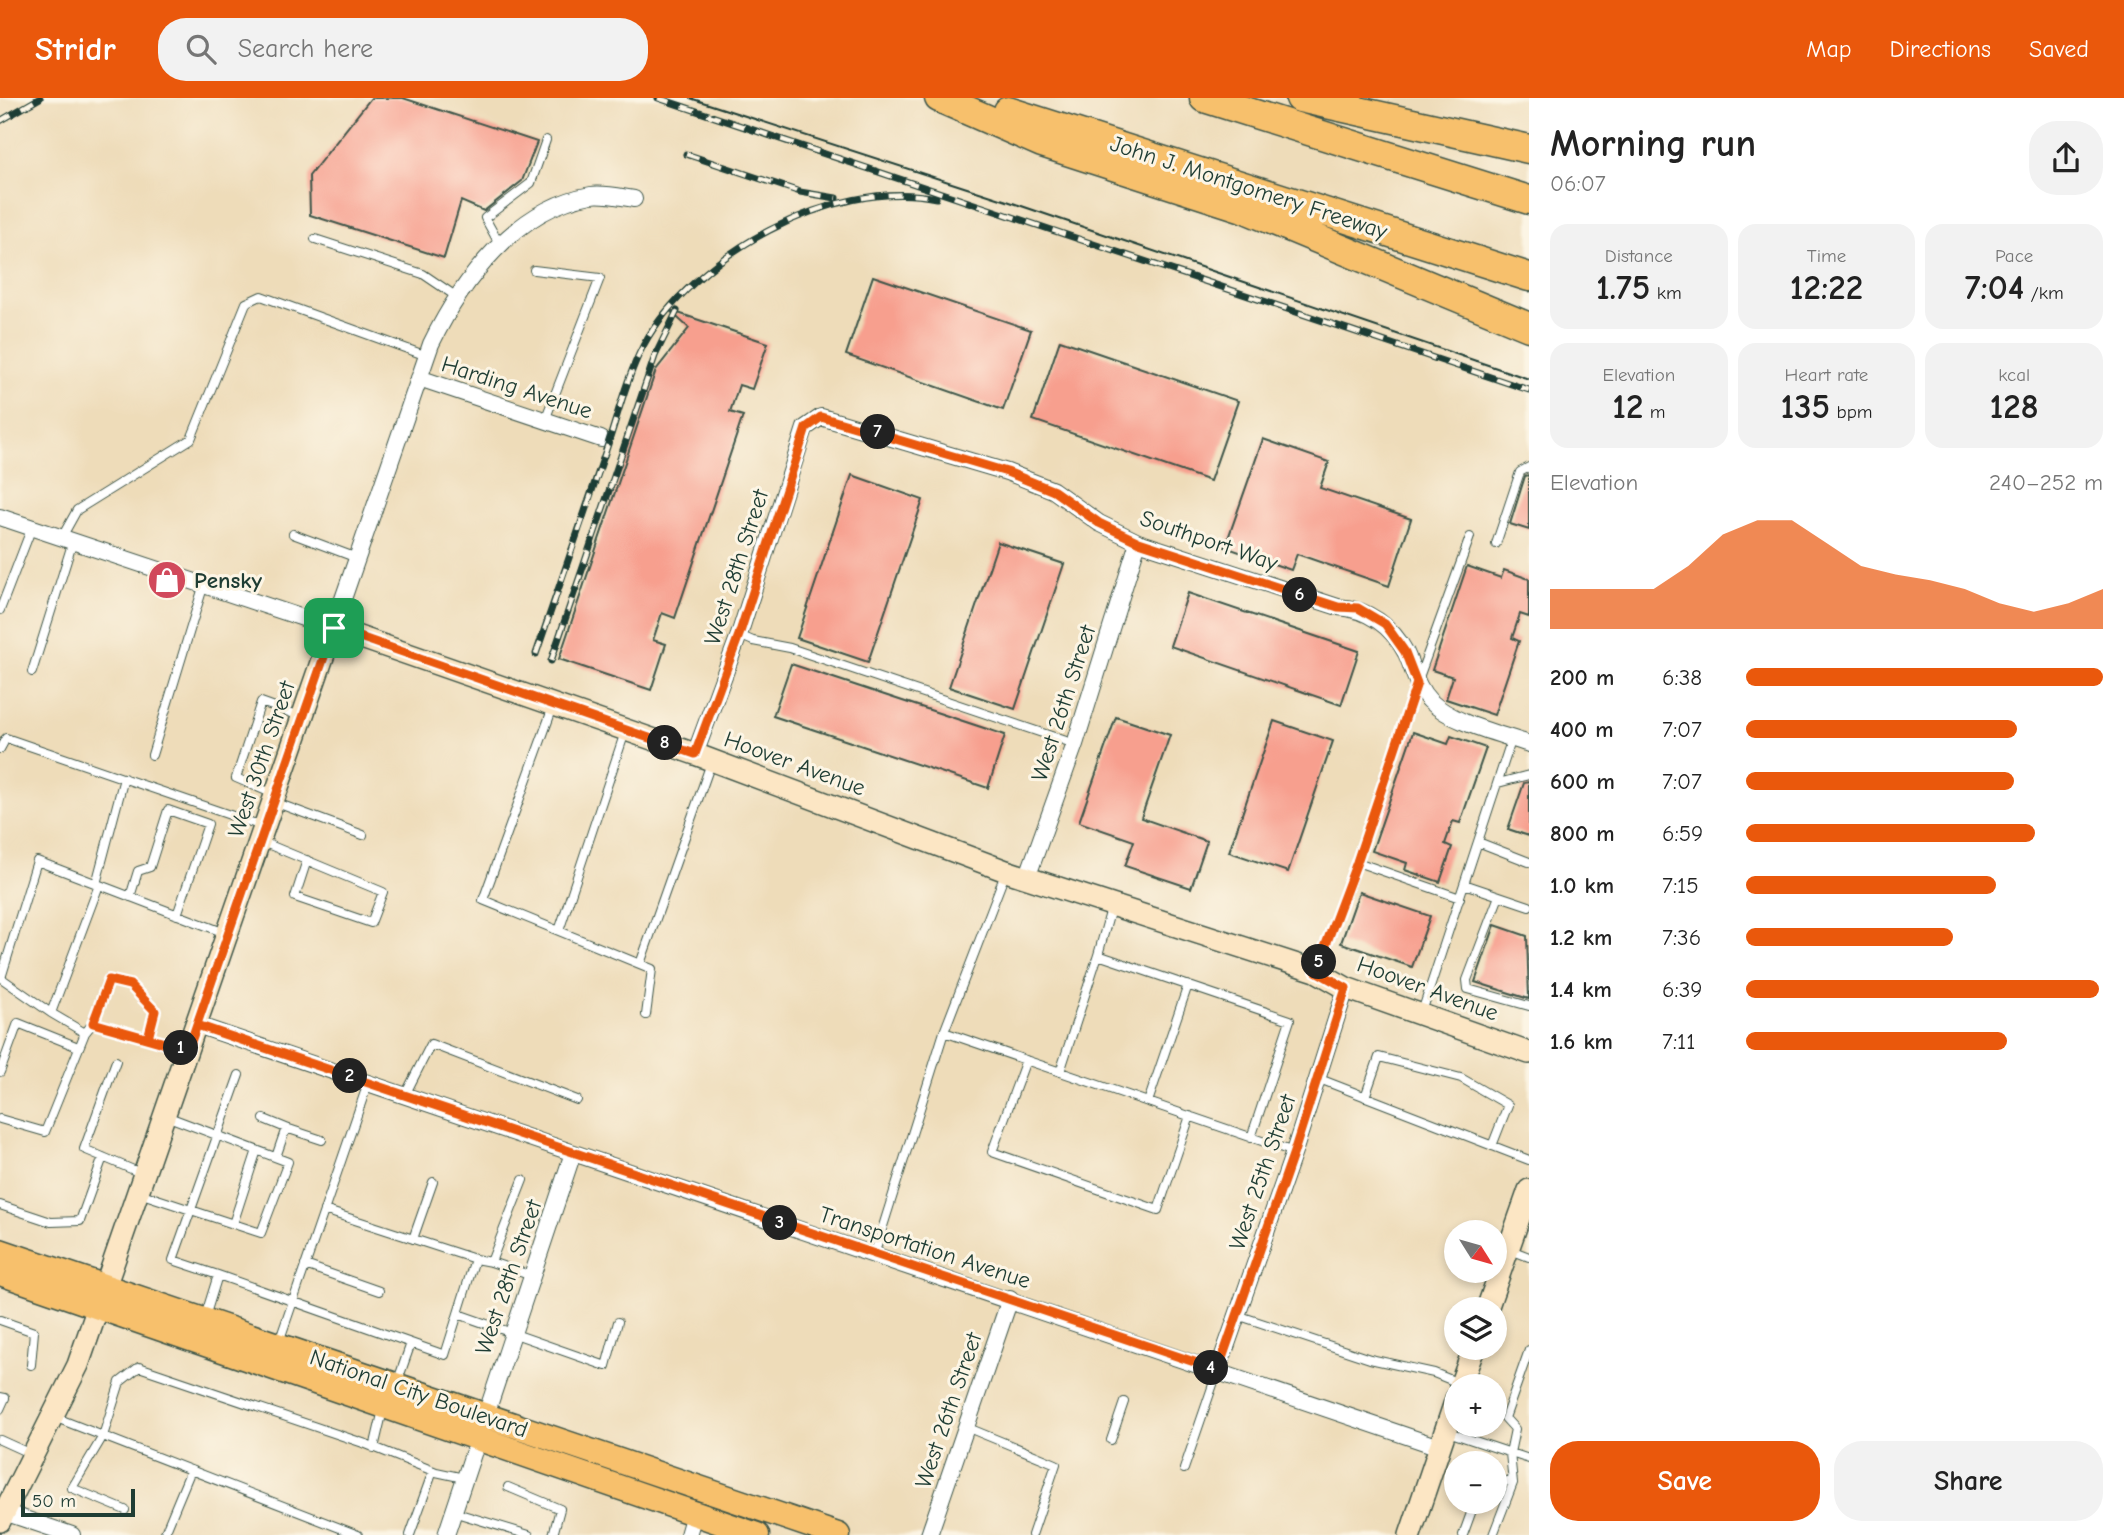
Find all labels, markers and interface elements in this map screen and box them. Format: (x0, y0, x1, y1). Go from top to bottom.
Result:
search box (158, 18, 648, 81)
text: Stridr (35, 30, 116, 68)
icon: search (182, 30, 220, 68)
text: Search here (238, 34, 373, 64)
text: Map (1806, 35, 1852, 63)
text: Directions (1890, 35, 1991, 63)
text: Saved (2029, 35, 2089, 63)
button: share (2029, 121, 2103, 195)
text: Morning run (1550, 122, 1756, 166)
street label: John J. Montgomery Freeway (1107, 130, 1391, 245)
text: 06:07 (1550, 170, 1606, 197)
text: Distance (1605, 245, 1673, 267)
text: Time (1807, 245, 1846, 267)
text: Pace (1995, 245, 2033, 267)
text: 1.75 (1596, 267, 1650, 308)
text: 12:22 (1790, 267, 1863, 308)
text: 7:04 (1965, 267, 2024, 308)
text: km (1650, 282, 1682, 304)
text: /km (2024, 282, 2064, 304)
street label: Harding Avenue (438, 350, 596, 425)
text: Elevation (1602, 364, 1675, 386)
text: Heart rate (1785, 364, 1868, 386)
text: kcal (1998, 364, 2030, 386)
text: 12 (1612, 386, 1643, 427)
text: 135 (1781, 386, 1830, 427)
text: 128 (1990, 386, 2039, 427)
text: m (1643, 401, 1665, 423)
text: bpm (1830, 401, 1872, 423)
pin: 7 (860, 414, 896, 450)
text: 7 (873, 420, 882, 442)
text: Elevation (1550, 469, 1638, 496)
text: 240–252 m (1989, 469, 2103, 496)
street label: West 28th Street (699, 485, 775, 648)
street label: Southport Way (1136, 504, 1282, 577)
shop icon: Pensky (146, 559, 188, 601)
place label: Pensky (194, 567, 262, 594)
pin: 6 (1282, 578, 1318, 612)
text: 6 (1295, 583, 1304, 605)
pin (304, 598, 364, 658)
icon: arrive (315, 609, 353, 647)
street label: West 26th Street (1026, 620, 1102, 785)
text: 200 m (1550, 664, 1614, 691)
text: 6:38 (1662, 664, 1702, 691)
street label: West 30th Street (222, 676, 301, 841)
text: 400 m (1550, 716, 1614, 743)
text: 7:07 (1662, 716, 1702, 743)
street label: Hoover Avenue (721, 725, 869, 802)
pin: 8 (648, 726, 682, 760)
text: 8 (660, 731, 669, 753)
text: 600 m (1550, 768, 1615, 795)
text: 7:07 (1662, 768, 1702, 795)
text: 800 m (1550, 820, 1615, 847)
text: 6:59 (1662, 820, 1703, 847)
text: 1.0 km (1550, 872, 1614, 899)
text: 7:15 (1662, 872, 1699, 899)
text: 1.2 km (1550, 924, 1612, 951)
text: 7:36 (1662, 924, 1701, 951)
pin: 5 (1302, 944, 1336, 980)
text: 5 (1313, 950, 1324, 972)
street label: Hoover Avenue (1354, 950, 1502, 1027)
text: 1.4 km (1550, 976, 1612, 1003)
text: 6:39 (1662, 976, 1702, 1003)
text: 1.6 km (1550, 1028, 1613, 1055)
text: 7:11 (1662, 1028, 1695, 1055)
pin: 1 (164, 1030, 198, 1066)
text: 1 (177, 1036, 184, 1058)
pin: 2 (332, 1058, 368, 1094)
text: 2 (345, 1064, 354, 1086)
street label: West 25th Street (1223, 1090, 1302, 1253)
street label: West 28th Street (469, 1195, 548, 1358)
street label: Transportation Avenue (816, 1201, 1034, 1294)
pin: 3 (762, 1206, 798, 1240)
text: 3 (775, 1211, 784, 1233)
north arrow (1444, 1220, 1507, 1283)
map controls (1444, 1220, 1507, 1514)
button: layers (1444, 1297, 1507, 1360)
street label: West 26th Street (909, 1328, 988, 1491)
street label: National City Boulevard (306, 1344, 531, 1443)
pin: 4 (1194, 1350, 1228, 1386)
text: 4 (1206, 1356, 1215, 1378)
button: + (1444, 1374, 1507, 1437)
button: Save (1550, 1441, 1820, 1521)
button: Share (1834, 1441, 2103, 1521)
button: − (1444, 1451, 1507, 1514)
scale bar (21, 1486, 135, 1518)
text: 50 m (32, 1490, 76, 1512)

